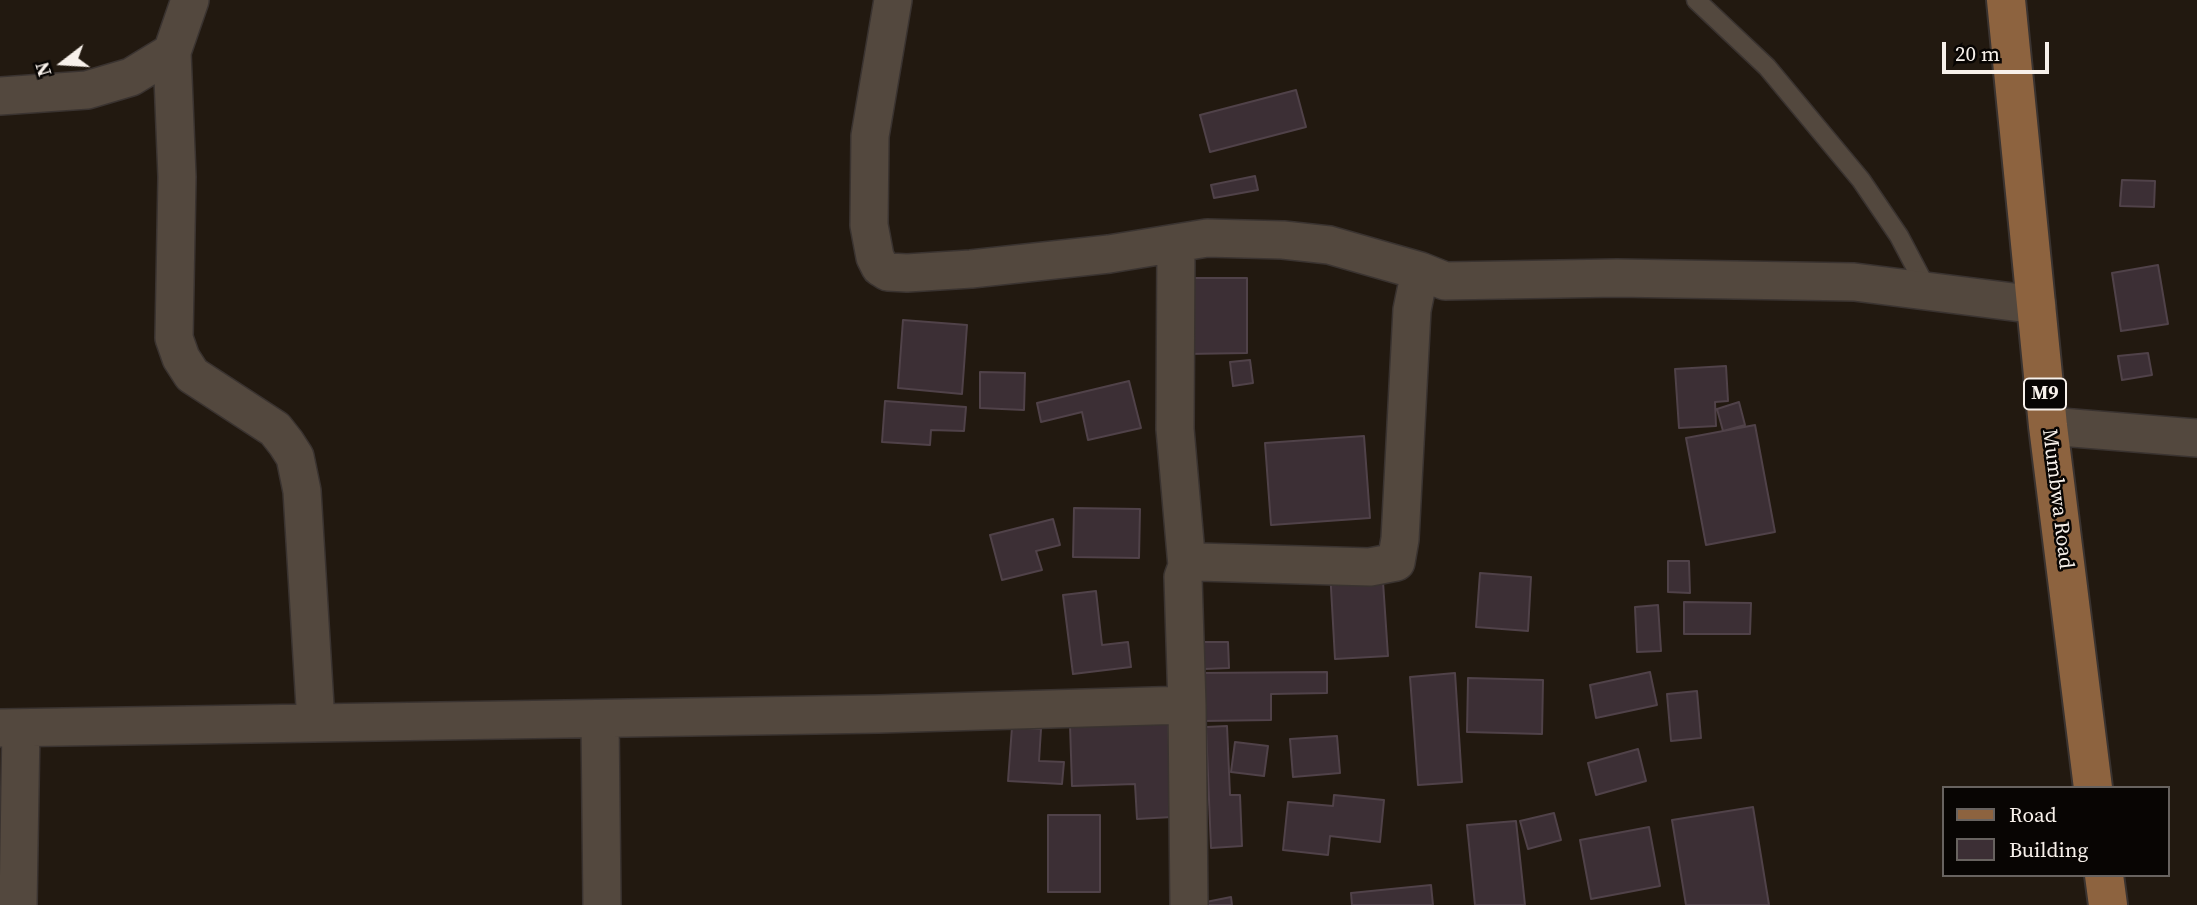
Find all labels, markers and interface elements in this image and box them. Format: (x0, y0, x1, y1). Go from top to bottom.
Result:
north arrow (28, 28, 98, 98)
scale bar (1945, 28, 2052, 72)
text: 20 m (1955, 39, 2000, 68)
text: N (28, 59, 57, 80)
road number: M9 (2024, 378, 2066, 410)
street label: Mumbwa Road (2036, 428, 2078, 570)
legend (1941, 786, 2169, 877)
text: Road (2009, 800, 2057, 829)
text: Building (2009, 835, 2088, 864)

